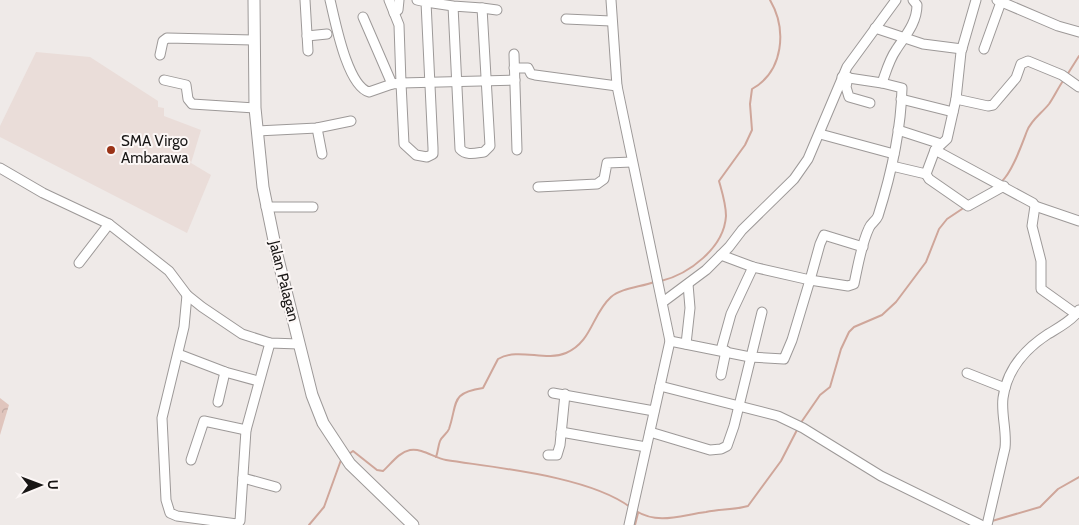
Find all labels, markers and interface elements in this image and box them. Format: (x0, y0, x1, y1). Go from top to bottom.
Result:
place label: SMA Virgo Ambarawa (121, 132, 189, 167)
marker: SMA Virgo Ambarawa (105, 144, 117, 156)
street label: Jalan Palagan (265, 238, 303, 323)
north arrow (15, 460, 65, 510)
text: U (44, 480, 62, 490)

